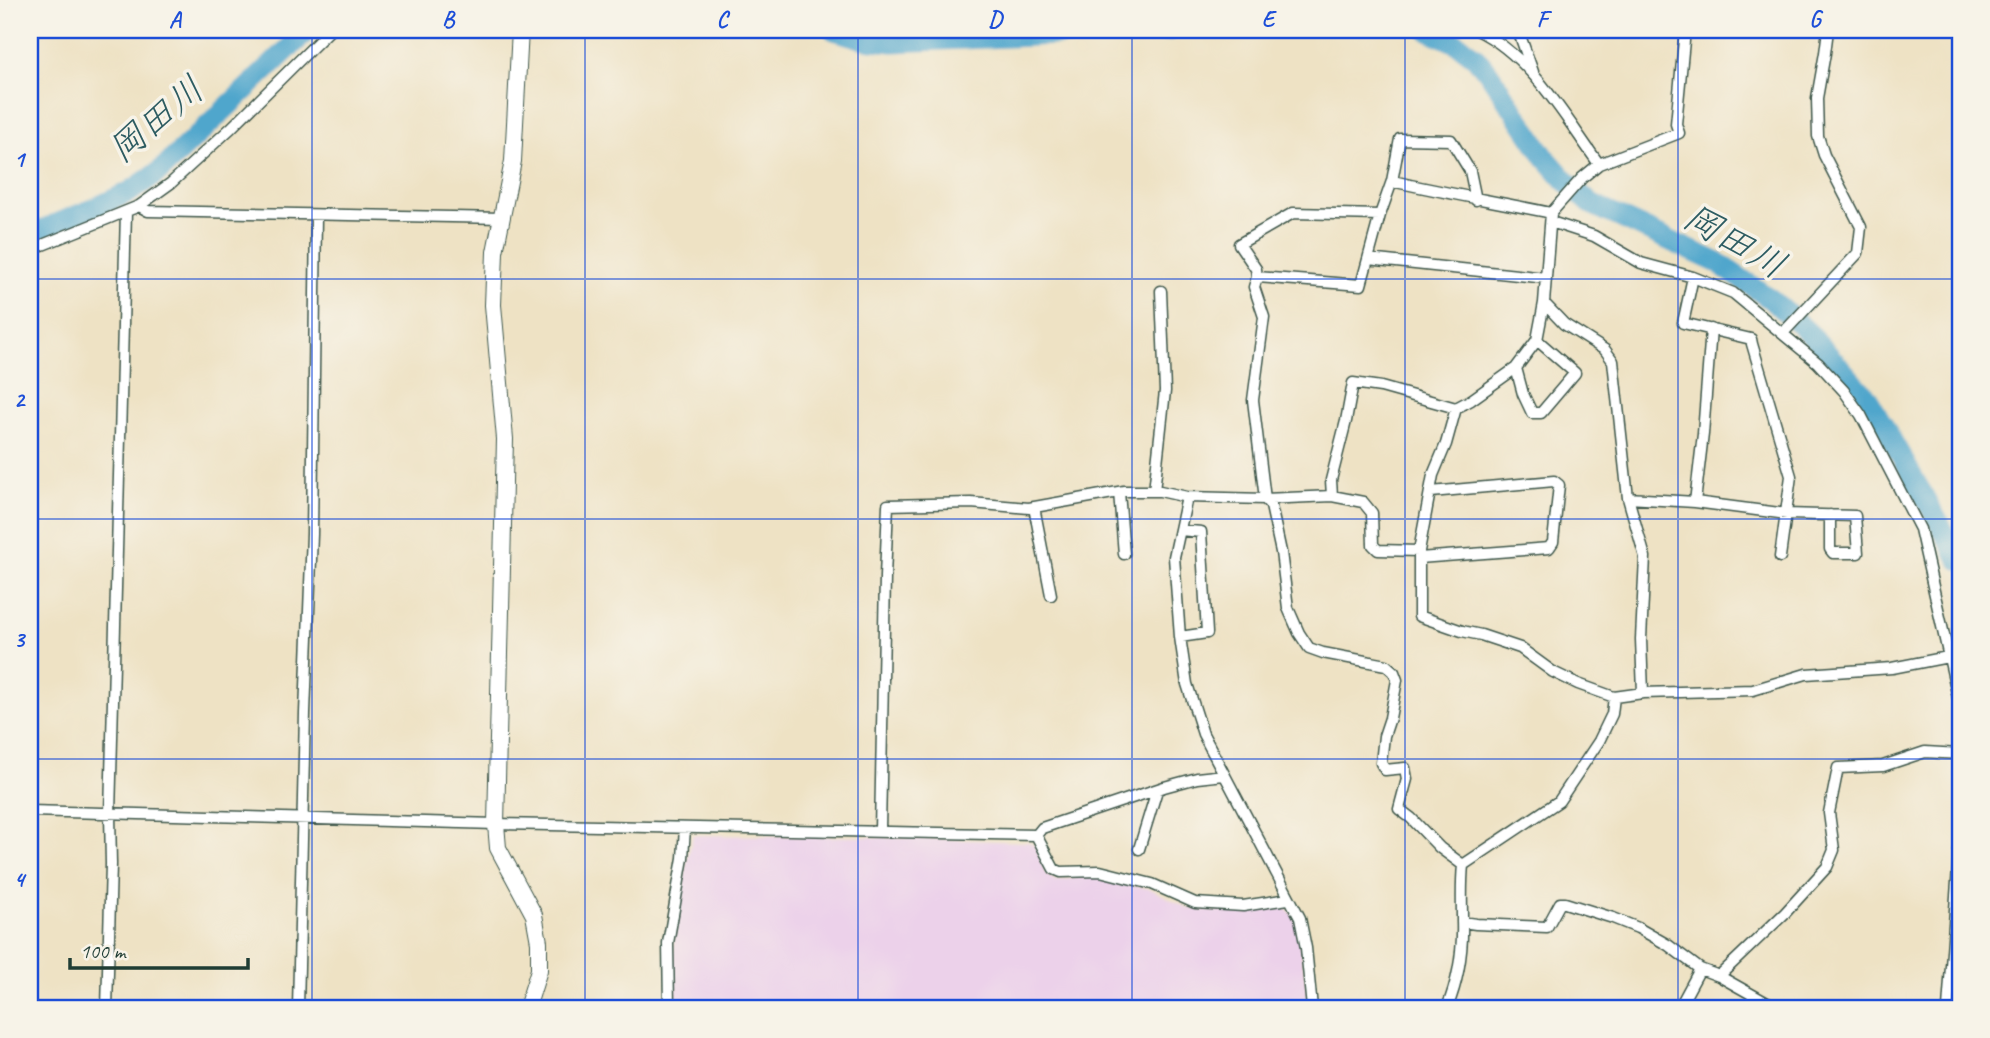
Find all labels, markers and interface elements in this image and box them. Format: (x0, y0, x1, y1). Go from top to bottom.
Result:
text: A (169, 5, 183, 34)
text: B (442, 5, 456, 34)
text: C (717, 5, 731, 34)
text: D (988, 5, 1004, 34)
text: E (1262, 5, 1278, 34)
text: F (1537, 5, 1553, 34)
text: G (1809, 5, 1824, 34)
water label: 岡田川 (98, 65, 214, 173)
text: 1 (14, 145, 27, 174)
water label: 岡田川 (1675, 193, 1795, 289)
text: 2 (14, 385, 27, 414)
text: 3 (14, 625, 27, 654)
text: 4 (14, 865, 27, 894)
scale bar (70, 926, 248, 970)
text: 100 m (80, 938, 127, 964)

